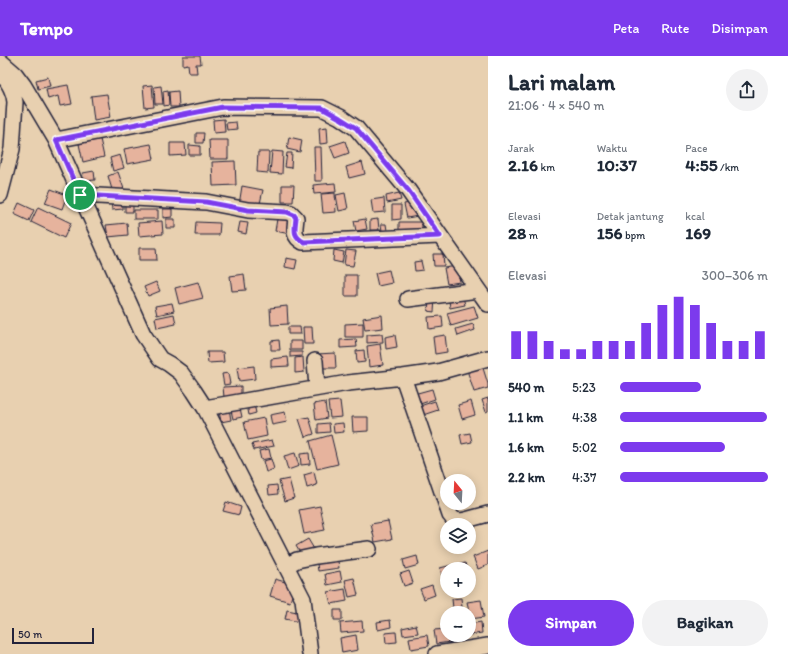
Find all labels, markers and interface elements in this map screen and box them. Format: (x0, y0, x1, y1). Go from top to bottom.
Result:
text: Tempo (20, 17, 73, 40)
text: Peta (613, 20, 639, 37)
text: Rute (661, 20, 689, 37)
text: Disimpan (711, 20, 768, 37)
text: Lari malam (508, 69, 615, 96)
button: share (726, 69, 768, 111)
text: 21:06 · 4 × 540 m (508, 98, 604, 113)
text: Jarak (508, 142, 534, 155)
text: Waktu (597, 142, 627, 155)
text: Pace (685, 142, 707, 155)
text: 2.16 (508, 155, 538, 175)
text: 10:37 (597, 155, 637, 175)
text: 4:55 (685, 155, 718, 175)
text: km (538, 161, 555, 174)
text: /km (718, 161, 739, 174)
pin (63, 178, 97, 212)
icon: arrive (69, 184, 91, 206)
text: Elevasi (508, 210, 541, 223)
text: Detak jantung (597, 210, 664, 223)
text: kcal (685, 210, 705, 223)
text: 28 (508, 223, 526, 243)
text: 156 (597, 223, 622, 243)
text: 169 (685, 223, 711, 243)
text: m (526, 229, 538, 242)
text: bpm (622, 229, 645, 242)
text: Elevasi (508, 268, 547, 283)
text: 300–306 m (702, 268, 768, 283)
text: 540 m (508, 380, 545, 395)
text: 5:23 (572, 380, 596, 395)
text: 1.1 km (508, 410, 543, 425)
text: 4:38 (572, 410, 597, 425)
text: 1.6 km (508, 440, 544, 455)
text: 5:02 (572, 440, 597, 455)
text: 2.2 km (508, 470, 545, 485)
text: 4:37 (572, 470, 597, 485)
north arrow (440, 474, 476, 510)
map controls (440, 474, 476, 642)
button: layers (440, 518, 476, 554)
button: + (440, 562, 476, 598)
button: Simpan (508, 600, 634, 646)
button: Bagikan (642, 600, 768, 646)
button: − (440, 606, 476, 642)
scale bar (12, 626, 94, 645)
text: 50 m (18, 628, 42, 641)

